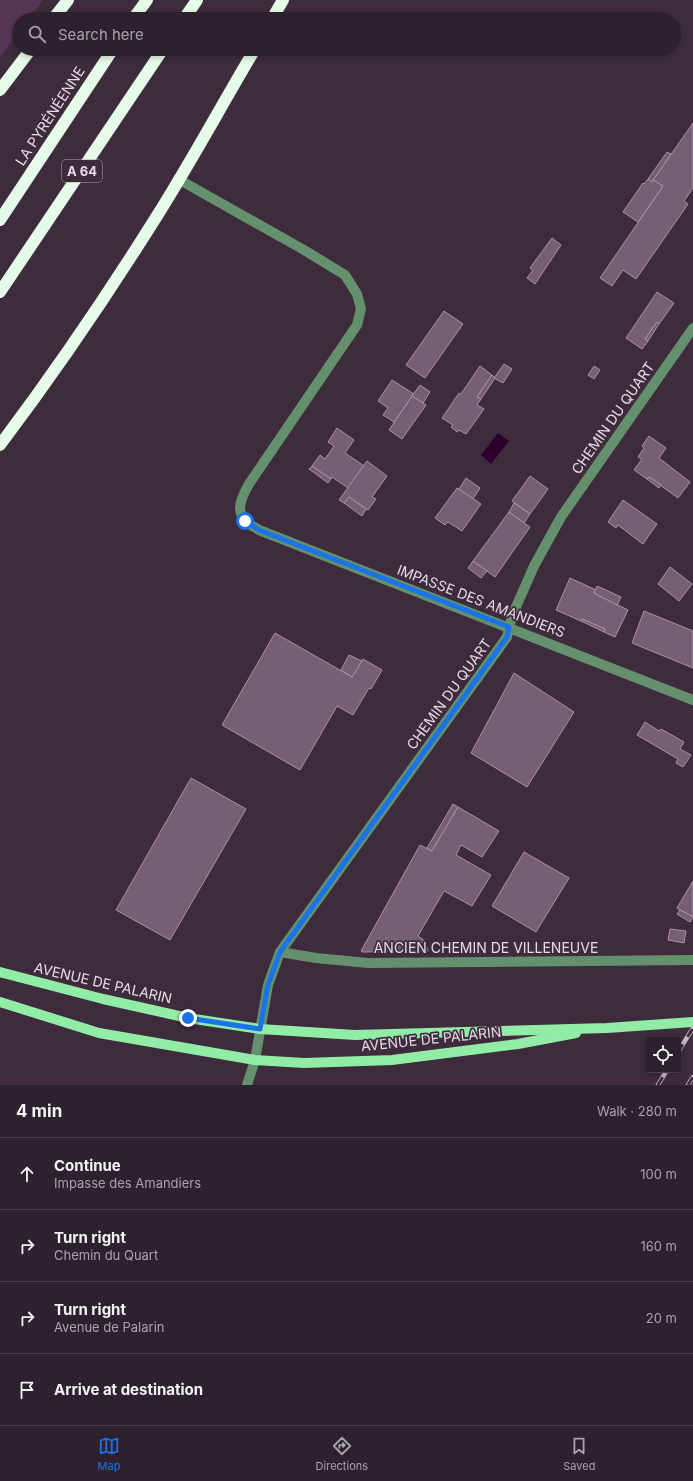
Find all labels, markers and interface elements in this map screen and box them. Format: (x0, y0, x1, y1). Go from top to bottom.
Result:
search box (12, 12, 681, 56)
icon: search (26, 23, 48, 45)
text: Search here (58, 25, 144, 44)
street label: LA PYRÉNÉENNE (11, 63, 88, 168)
road number: A 64 (62, 160, 102, 182)
street label: CHEMIN DU QUART (567, 358, 658, 477)
route start (236, 512, 254, 530)
street label: IMPASSE DES AMANDIERS (395, 561, 568, 640)
street label: CHEMIN DU QUART (403, 635, 495, 752)
street label: ANCIEN CHEMIN DE VILLENEUVE (374, 939, 598, 956)
street label: AVENUE DE PALARIN (32, 958, 174, 1007)
route end (179, 1009, 197, 1027)
street label: AVENUE DE PALARIN (360, 1023, 502, 1054)
map controls (645, 1037, 681, 1073)
button: locate (645, 1037, 681, 1073)
text: 4 min (16, 1101, 62, 1121)
text: Walk · 280 m (597, 1103, 677, 1119)
text: Continue (54, 1156, 121, 1175)
icon: ahead (16, 1163, 38, 1185)
text: 100 m (640, 1166, 677, 1182)
text: Impasse des Amandiers (54, 1175, 201, 1191)
text: Turn right (54, 1228, 126, 1247)
icon: right (16, 1235, 38, 1257)
text: 160 m (640, 1238, 677, 1254)
text: Chemin du Quart (54, 1247, 158, 1263)
text: Turn right (54, 1300, 126, 1319)
icon: right (16, 1307, 38, 1329)
text: 20 m (646, 1310, 677, 1326)
text: Avenue de Palarin (54, 1319, 165, 1335)
icon: arrive (16, 1379, 38, 1401)
text: Arrive at destination (54, 1380, 203, 1399)
tab: Map (98, 1435, 120, 1473)
tab: Directions (316, 1435, 368, 1473)
tab: Saved (563, 1435, 595, 1473)

